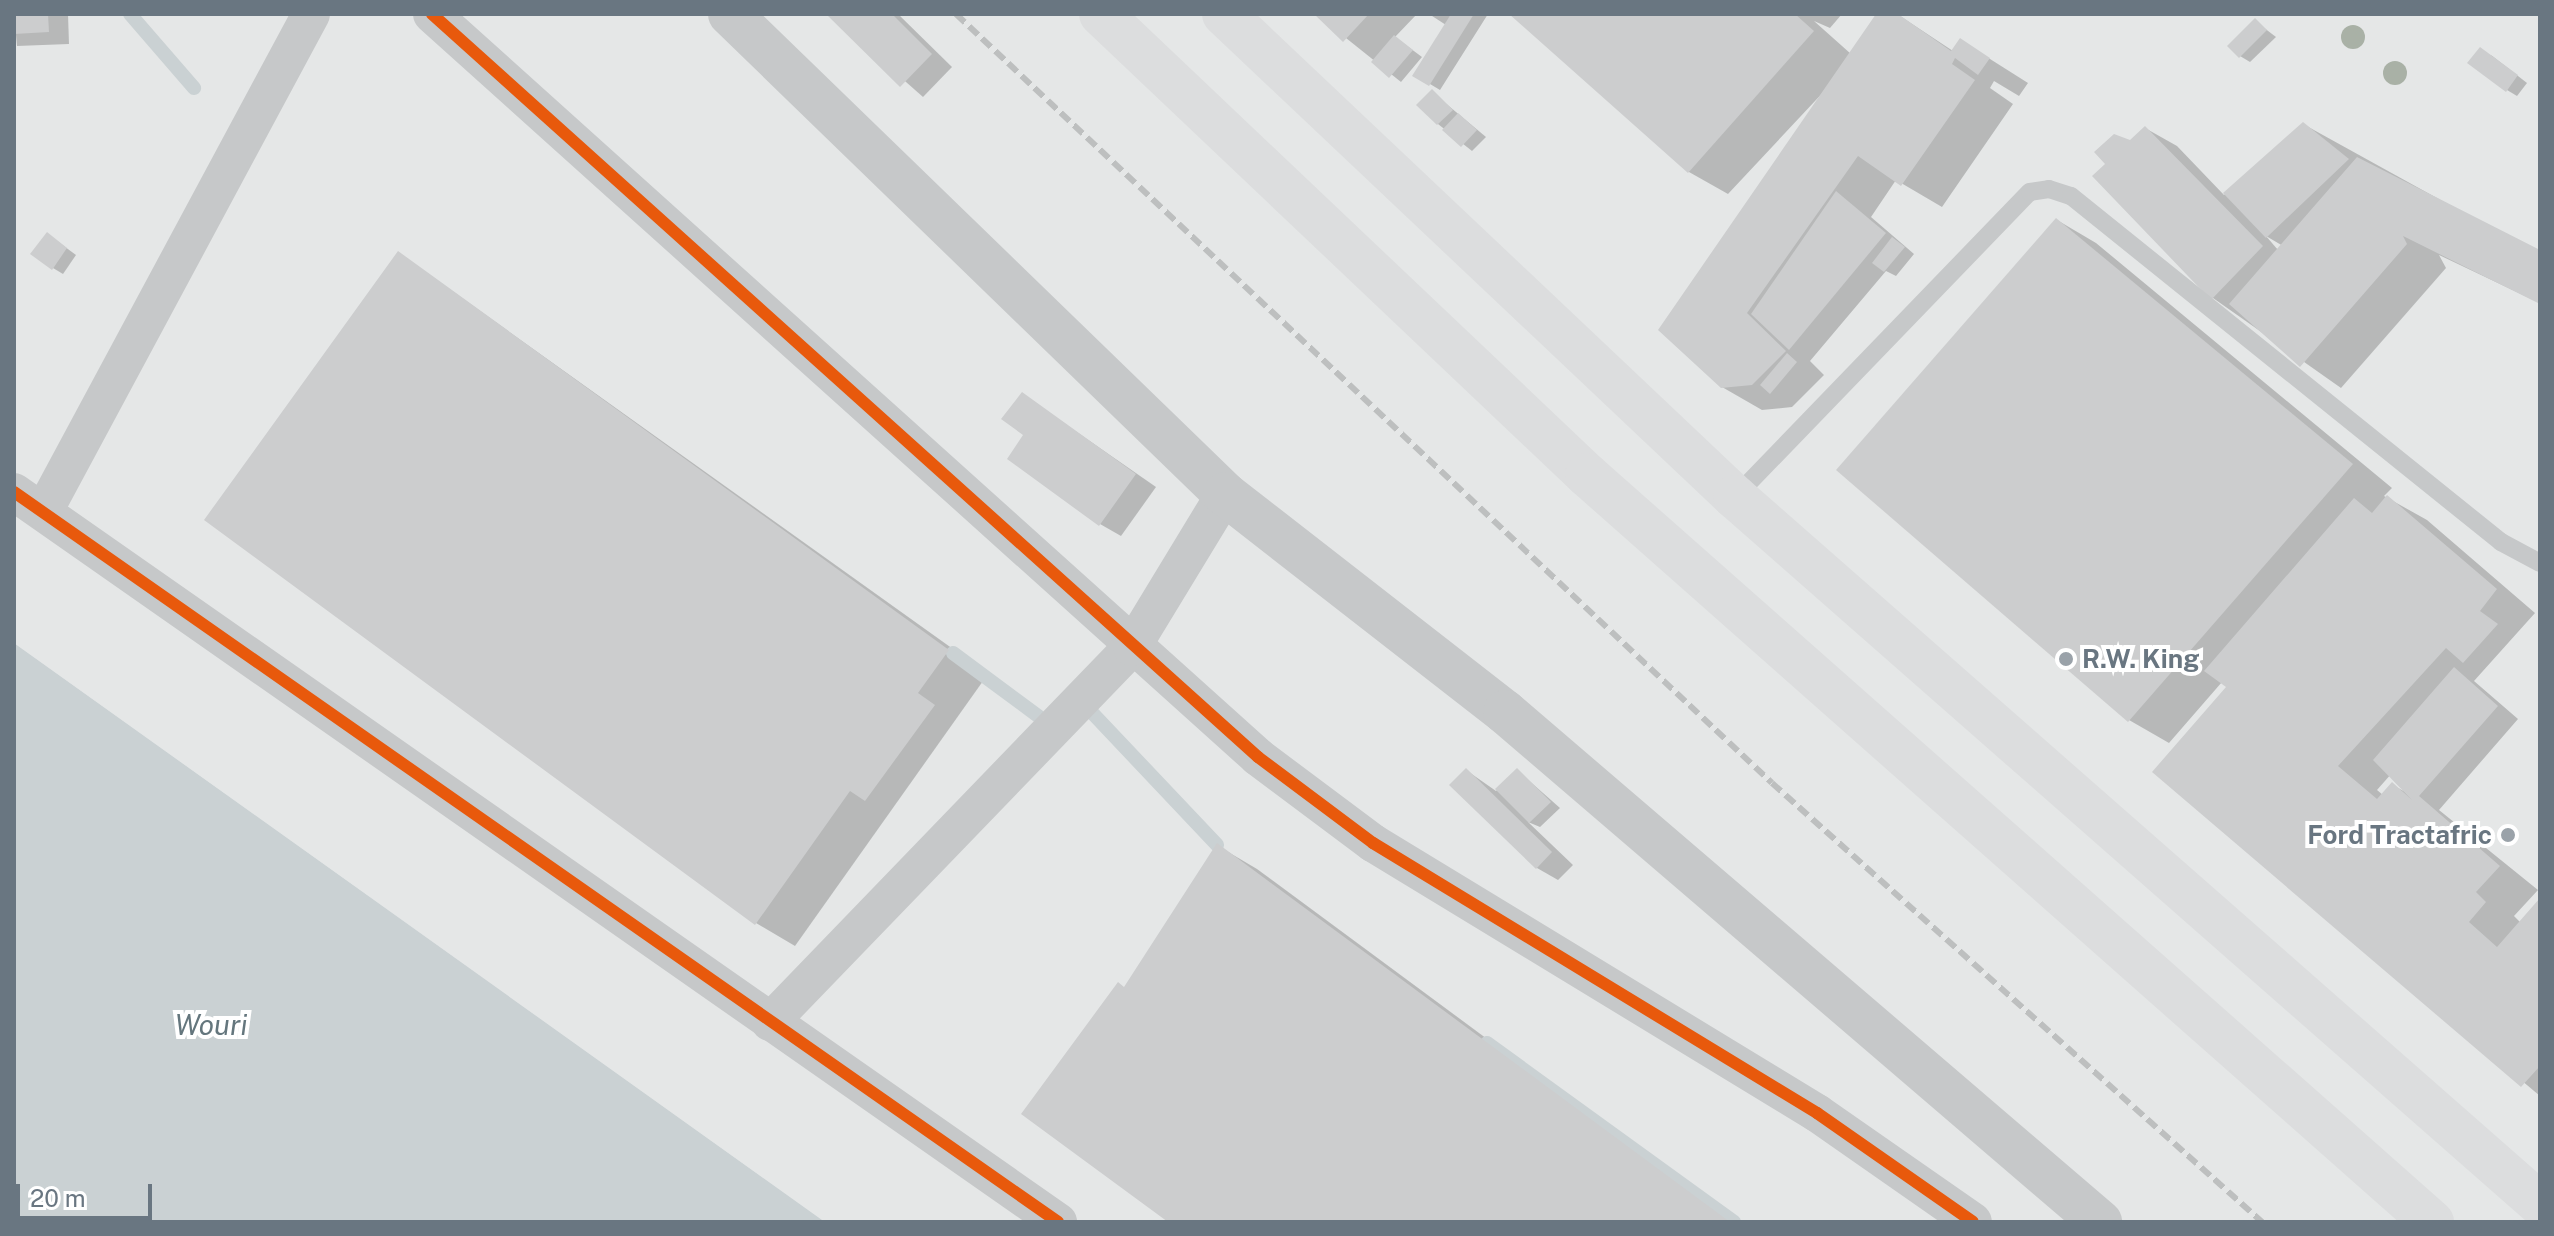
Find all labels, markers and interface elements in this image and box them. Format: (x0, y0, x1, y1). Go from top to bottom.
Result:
place label: R.W. King (2082, 643, 2200, 675)
marker: R.W. King (2057, 650, 2075, 668)
place label: Ford Tractafric (2307, 819, 2492, 851)
marker: Ford Tractafric (2499, 826, 2517, 844)
water label: Wouri (175, 1008, 247, 1042)
scale bar (20, 1168, 156, 1218)
text: 20 m (30, 1184, 86, 1212)

